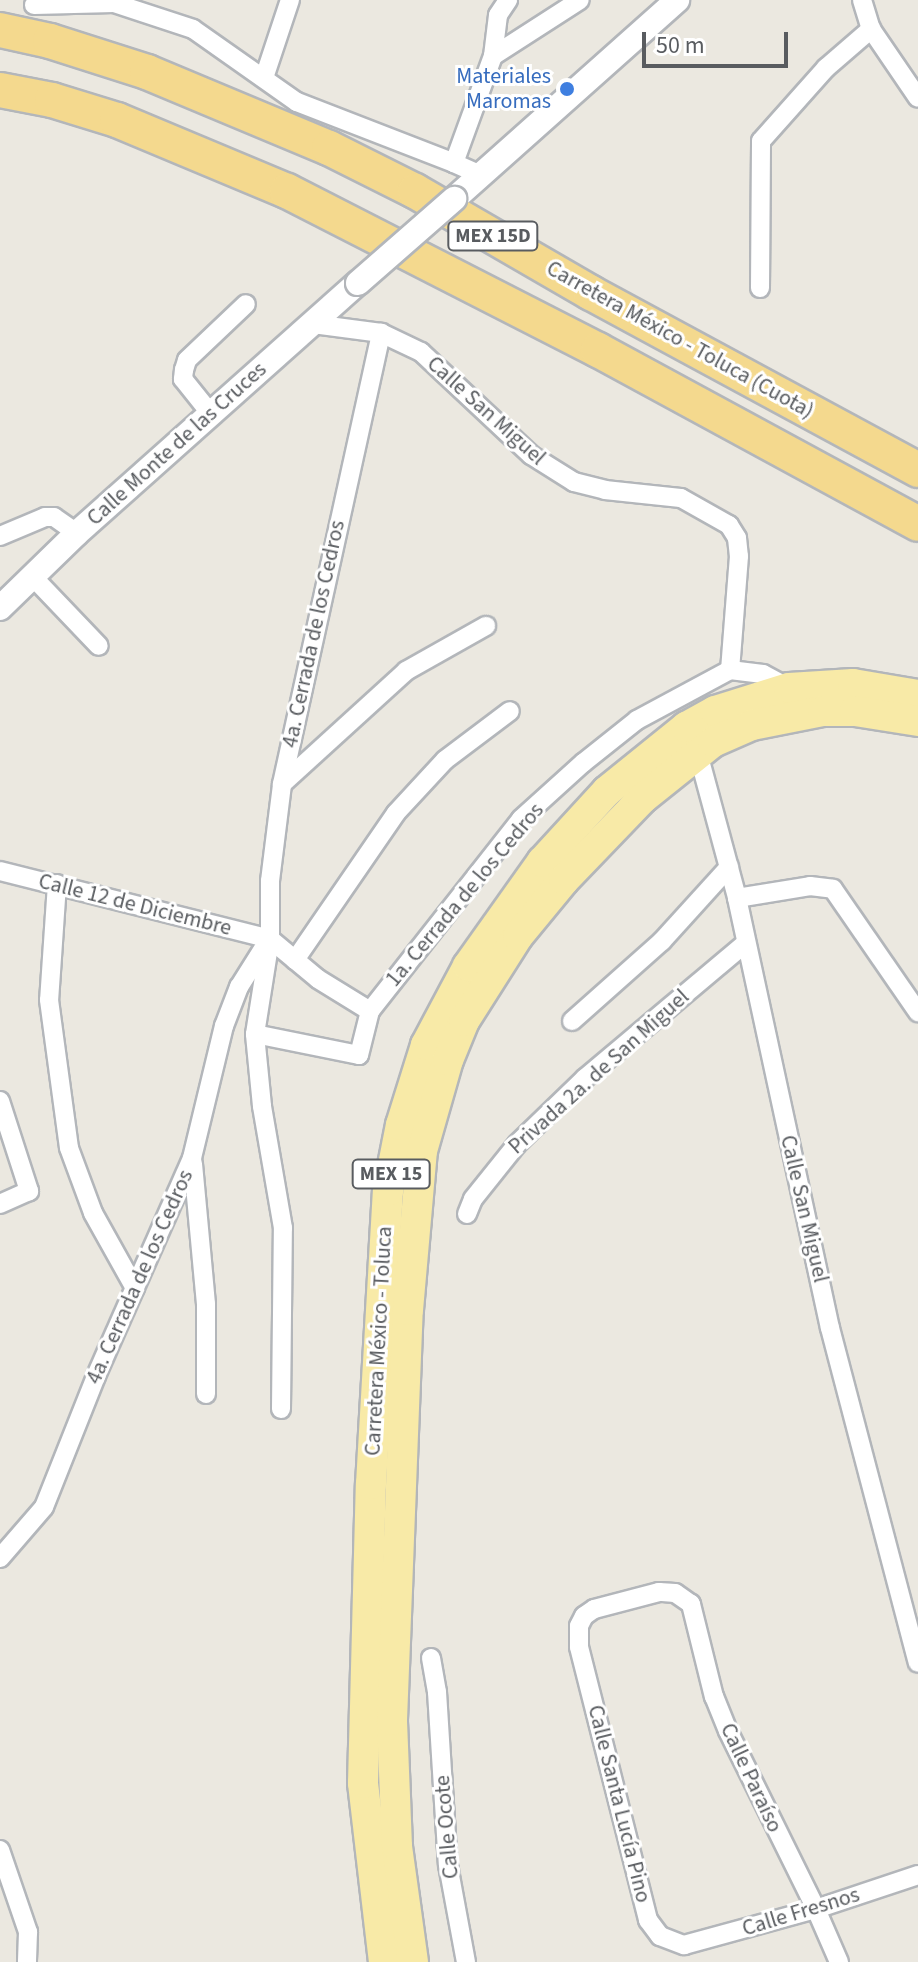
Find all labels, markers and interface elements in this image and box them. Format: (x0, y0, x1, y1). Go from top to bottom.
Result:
scale bar (646, 16, 792, 66)
text: 50 m (656, 28, 705, 63)
place label: Materiales Maromas (456, 63, 551, 114)
marker: Materiales Maromas (558, 80, 576, 98)
road number: MEX 15D (447, 220, 539, 252)
street label: Carretera México - Toluca (Cuota) (542, 255, 818, 425)
street label: Calle San Miguel (421, 351, 551, 471)
street label: Calle Monte de las Cruces (82, 356, 272, 532)
street label: 4a. Cerrada de los Cedros (277, 518, 351, 750)
street label: 1a. Cerrada de los Cedros (380, 798, 550, 992)
street label: Calle 12 de Diciembre (36, 868, 234, 942)
street label: Privada 2a. de San Miguel (503, 984, 695, 1160)
street label: Calle San Miguel (774, 1133, 834, 1285)
road number: MEX 15 (351, 1158, 431, 1190)
street label: 4a. Cerrada de los Cedros (81, 1166, 199, 1388)
street label: Carretera México - Toluca (360, 1226, 398, 1456)
street label: Calle Santa Lucía Pino (582, 1702, 656, 1906)
street label: Calle Paraíso (714, 1719, 788, 1837)
street label: Calle Ocote (429, 1774, 465, 1880)
street label: Calle Fresnos (739, 1882, 863, 1942)

